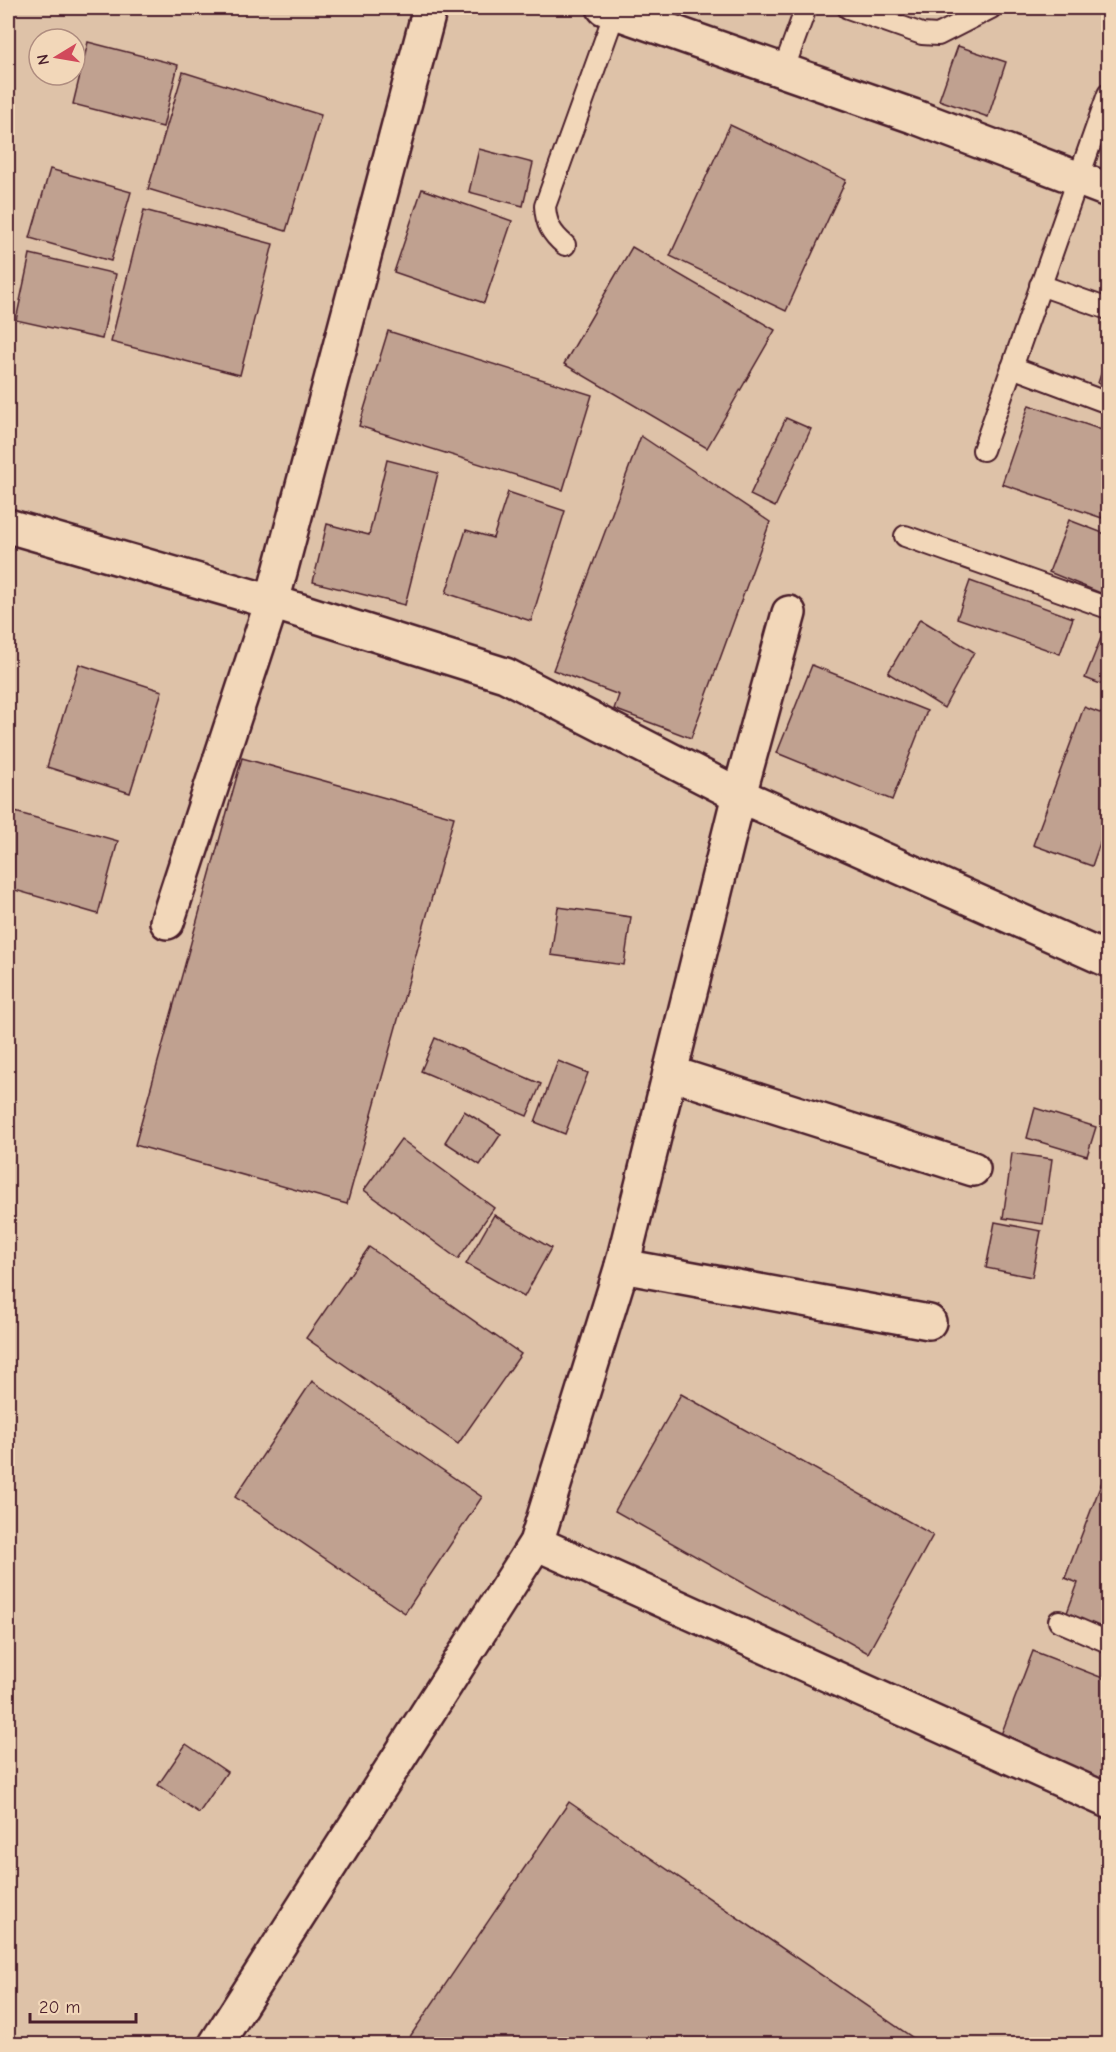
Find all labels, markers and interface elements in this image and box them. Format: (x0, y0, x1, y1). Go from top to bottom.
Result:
north arrow (27, 27, 87, 87)
text: N (33, 53, 53, 67)
scale bar (30, 1986, 136, 2024)
text: 20 m (39, 1997, 80, 2018)

